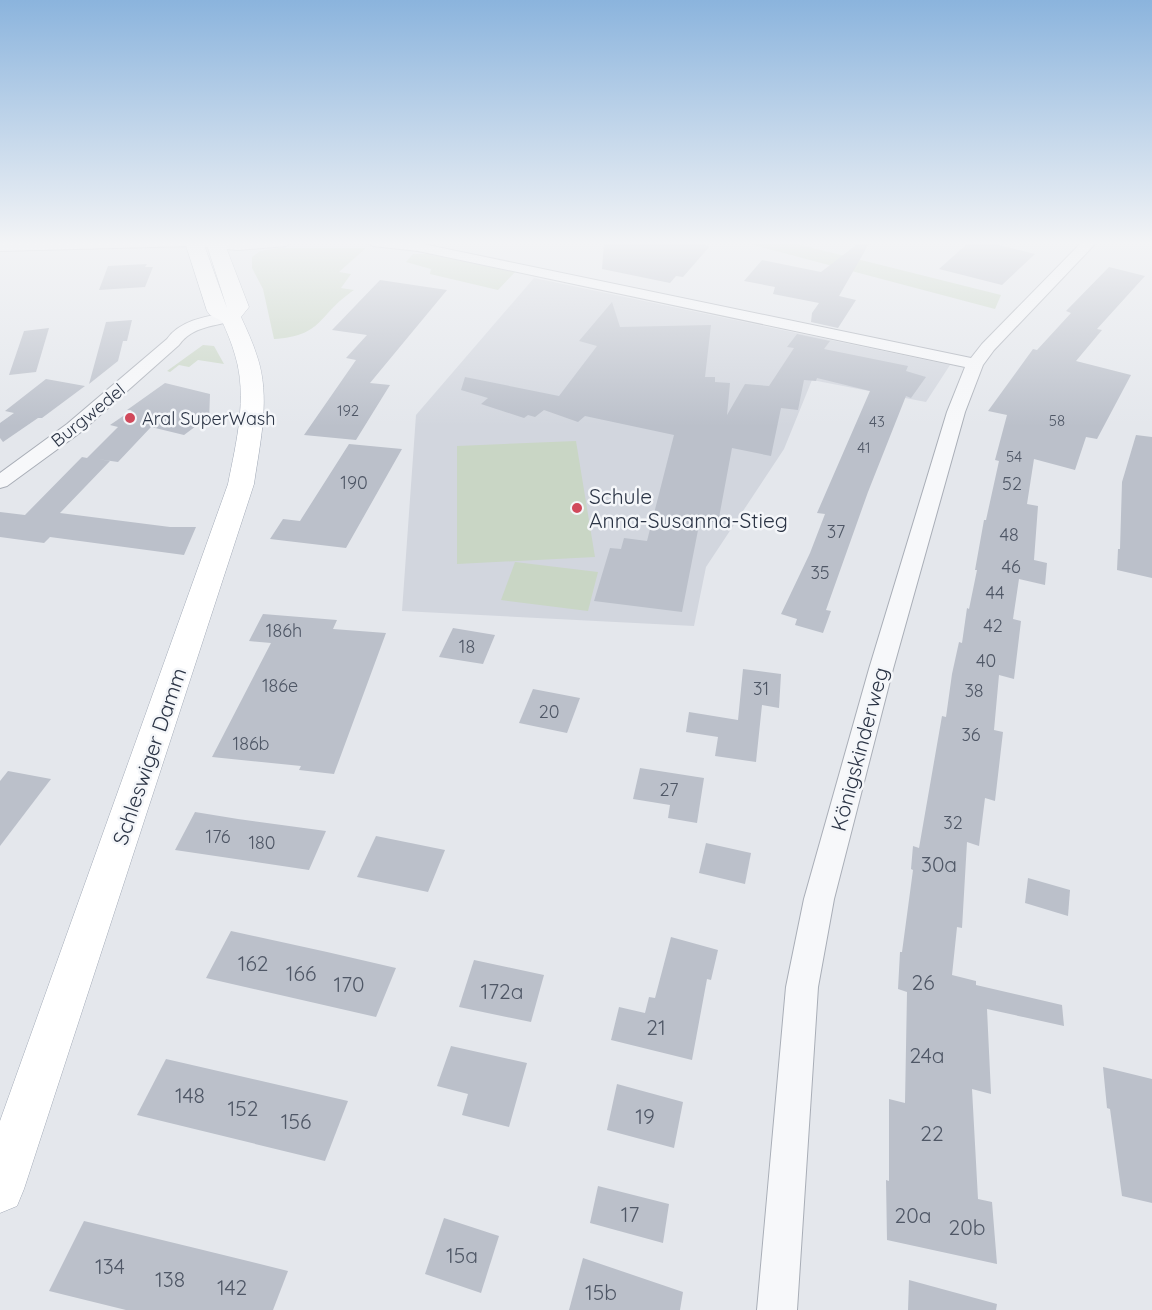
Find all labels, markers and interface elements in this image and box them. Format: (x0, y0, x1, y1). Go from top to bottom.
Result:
street label: Burgwedel (46, 378, 130, 452)
house number: 192 (337, 401, 359, 420)
place label: Aral SuperWash (142, 407, 276, 430)
marker: Aral SuperWash (123, 411, 137, 425)
house number: 58 (1049, 411, 1065, 430)
house number: 43 (869, 412, 885, 431)
house number: 41 (857, 438, 871, 457)
house number: 54 (1006, 447, 1022, 466)
house number: 190 (340, 471, 368, 494)
house number: 52 (1002, 472, 1022, 495)
place label: Schule Anna-Susanna-Stieg (589, 483, 788, 533)
marker: Schule Anna-Susanna-Stieg (570, 501, 584, 515)
house number: 37 (827, 520, 845, 543)
house number: 48 (999, 523, 1019, 546)
house number: 46 (1001, 555, 1021, 578)
house number: 35 (810, 561, 830, 584)
house number: 44 (986, 581, 1004, 604)
house number: 42 (983, 614, 1003, 637)
house number: 186h (266, 619, 302, 642)
house number: 18 (459, 635, 475, 658)
house number: 40 (976, 649, 996, 672)
street label: Schleswiger Damm (106, 664, 192, 848)
street label: Königskinderweg (825, 664, 893, 834)
house number: 186e (262, 674, 298, 697)
house number: 31 (753, 677, 769, 700)
house number: 38 (964, 679, 984, 702)
house number: 20 (539, 700, 559, 723)
house number: 36 (961, 723, 981, 746)
house number: 186b (233, 732, 270, 755)
house number: 27 (660, 778, 678, 801)
house number: 32 (943, 811, 963, 834)
house number: 176 (205, 825, 231, 848)
house number: 180 (248, 831, 276, 854)
house number: 30a (921, 851, 957, 877)
house number: 162 (238, 950, 268, 976)
house number: 166 (286, 960, 316, 986)
house number: 26 (912, 969, 934, 995)
house number: 170 (333, 971, 365, 997)
house number: 172a (481, 978, 523, 1004)
house number: 21 (646, 1014, 666, 1040)
house number: 24a (909, 1042, 945, 1068)
house number: 148 (175, 1082, 205, 1108)
house number: 152 (228, 1095, 258, 1121)
house number: 19 (635, 1103, 655, 1129)
house number: 156 (281, 1108, 311, 1134)
house number: 22 (920, 1120, 944, 1146)
house number: 17 (621, 1201, 639, 1227)
house number: 20a (895, 1202, 931, 1228)
house number: 20b (949, 1214, 985, 1240)
house number: 15a (446, 1242, 478, 1268)
house number: 134 (95, 1253, 125, 1279)
house number: 138 (155, 1266, 185, 1292)
house number: 142 (217, 1274, 247, 1300)
house number: 15b (585, 1279, 617, 1305)

